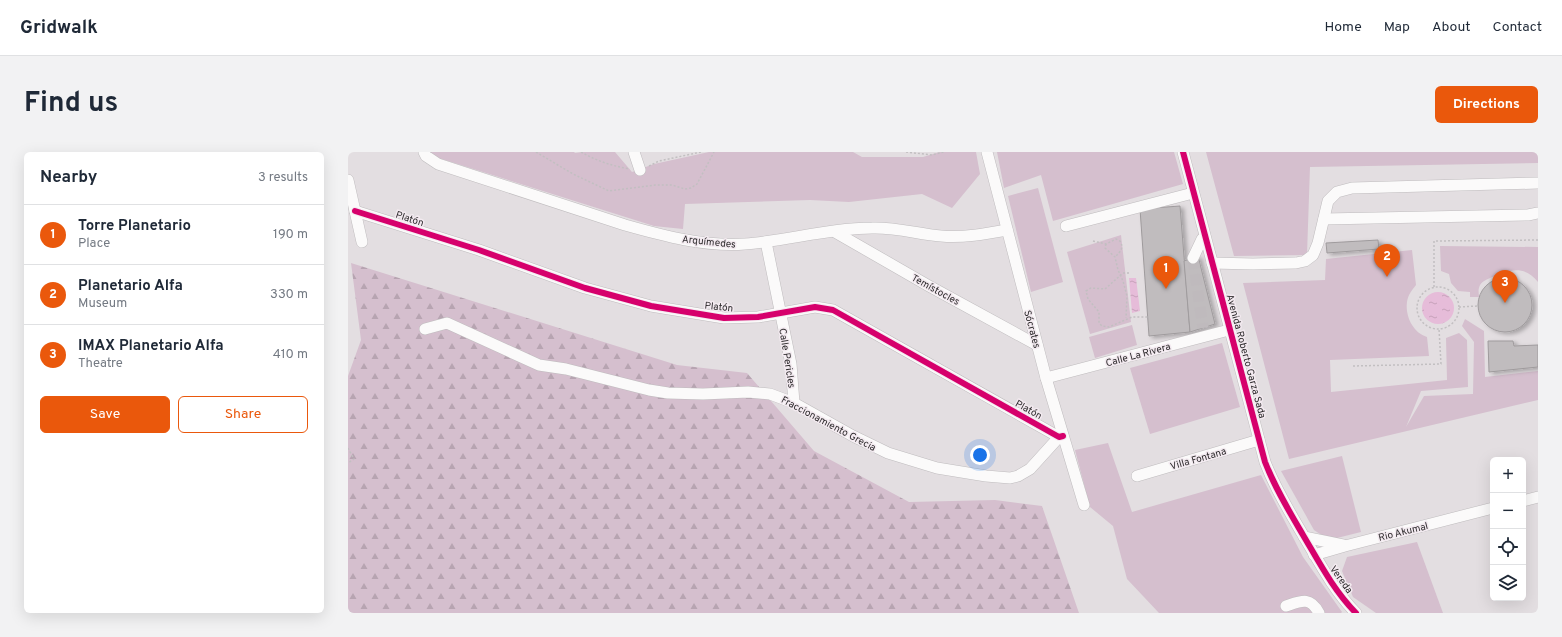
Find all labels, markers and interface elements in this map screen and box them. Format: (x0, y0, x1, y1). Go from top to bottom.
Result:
text: Gridwalk (20, 16, 98, 40)
text: Home (1325, 19, 1362, 36)
text: Map (1384, 19, 1410, 36)
text: About (1432, 19, 1471, 36)
text: Contact (1493, 19, 1542, 36)
text: Find us (24, 86, 118, 122)
button: Directions (1435, 86, 1538, 123)
text: Nearby (40, 167, 97, 189)
text: 3 results (258, 170, 308, 186)
street label: Platón (394, 209, 425, 230)
text: Torre Planetario (78, 217, 191, 236)
text: 1 (50, 227, 56, 243)
text: 190 m (273, 227, 308, 243)
street label: Arquímedes (681, 233, 737, 252)
text: Place (78, 236, 110, 252)
pin: 2 (1374, 244, 1400, 277)
pin: 1 (1153, 256, 1179, 289)
pin: 3 (1492, 270, 1518, 303)
street label: Temístocles (909, 272, 962, 309)
text: Planetario Alfa (78, 277, 183, 296)
text: 2 (49, 287, 57, 303)
text: 330 m (270, 287, 308, 303)
street label: Avenida Roberto Garza Sada (1223, 293, 1268, 420)
text: Museum (78, 296, 127, 312)
street label: Platón (704, 300, 734, 315)
street label: Sócrates (1020, 309, 1043, 350)
street label: Calle Pericles (775, 327, 798, 389)
text: IMAX Planetario Alfa (78, 337, 224, 356)
street label: Calle La Rivera (1105, 341, 1172, 370)
text: 3 (49, 347, 57, 363)
text: 410 m (273, 347, 308, 363)
text: Theatre (78, 356, 123, 372)
street label: Fraccionamiento Grecia (779, 394, 878, 455)
button: Save (40, 396, 170, 433)
button: Share (178, 396, 308, 433)
street label: Platón (1012, 398, 1044, 423)
your location (970, 445, 990, 465)
street label: Villa Fontana (1169, 445, 1228, 474)
map controls (1490, 457, 1526, 601)
button: + (1490, 457, 1526, 493)
button: − (1490, 493, 1526, 529)
street label: Rio Akumal (1377, 520, 1430, 545)
button: locate (1490, 529, 1526, 565)
street label: Vereda (1326, 563, 1355, 596)
button: layers (1490, 565, 1526, 601)

